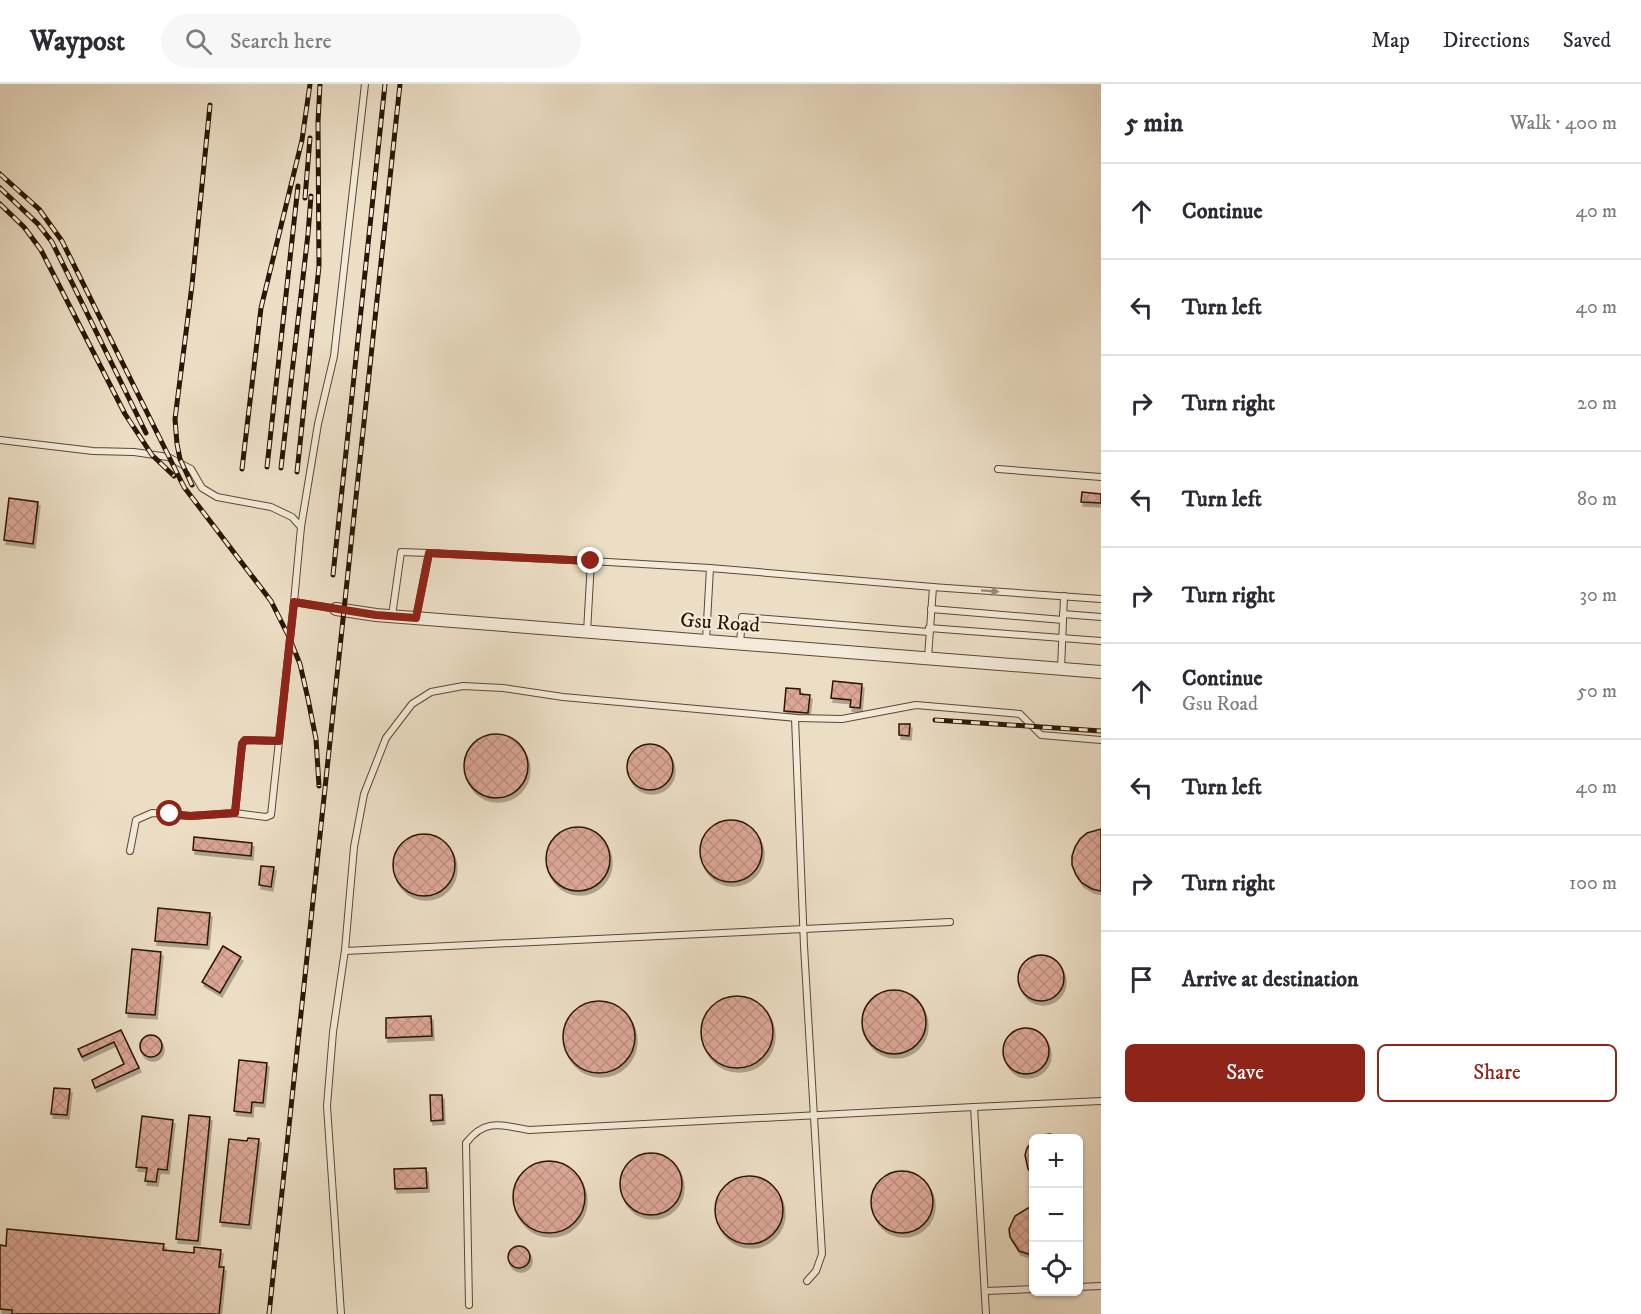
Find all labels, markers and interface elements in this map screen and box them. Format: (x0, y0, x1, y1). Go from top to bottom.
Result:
search box (161, 14, 581, 68)
text: Waypost (30, 24, 125, 59)
icon: search (182, 25, 215, 58)
text: Search here (230, 28, 332, 55)
text: Map (1371, 28, 1410, 54)
text: Directions (1443, 28, 1530, 54)
text: Saved (1563, 28, 1611, 54)
text: 5 min (1125, 107, 1183, 140)
text: Walk · 400 m (1510, 111, 1617, 136)
icon: ahead (1125, 195, 1158, 228)
text: Continue (1182, 198, 1263, 225)
text: 40 m (1575, 199, 1617, 224)
icon: left (1125, 291, 1158, 324)
text: Turn left (1182, 294, 1262, 321)
text: 40 m (1575, 295, 1617, 320)
icon: right (1125, 387, 1158, 420)
text: Turn right (1182, 390, 1275, 417)
text: 20 m (1577, 391, 1617, 416)
icon: left (1125, 483, 1158, 516)
text: Turn left (1182, 486, 1262, 513)
text: 80 m (1577, 487, 1617, 512)
route end (577, 547, 603, 573)
icon: right (1125, 579, 1158, 612)
text: Turn right (1182, 582, 1275, 609)
text: 30 m (1579, 583, 1617, 608)
one-way arrow (980, 586, 999, 595)
street label: Gsu Road (679, 607, 761, 639)
text: Continue (1182, 665, 1263, 692)
icon: ahead (1125, 675, 1158, 708)
text: 50 m (1577, 679, 1617, 704)
text: Gsu Road (1182, 692, 1258, 717)
icon: left (1125, 771, 1158, 804)
text: Turn left (1182, 774, 1262, 801)
text: 40 m (1575, 775, 1617, 800)
route start (156, 800, 182, 826)
icon: right (1125, 867, 1158, 900)
text: Turn right (1182, 870, 1275, 897)
text: 100 m (1569, 871, 1617, 896)
icon: arrive (1125, 963, 1158, 996)
text: Arrive at destination (1182, 966, 1359, 993)
button: Save (1125, 1044, 1365, 1102)
button: Share (1377, 1044, 1617, 1102)
map controls (1029, 1134, 1083, 1296)
button: + (1029, 1134, 1083, 1188)
button: − (1029, 1188, 1083, 1242)
button: locate (1029, 1242, 1083, 1296)

